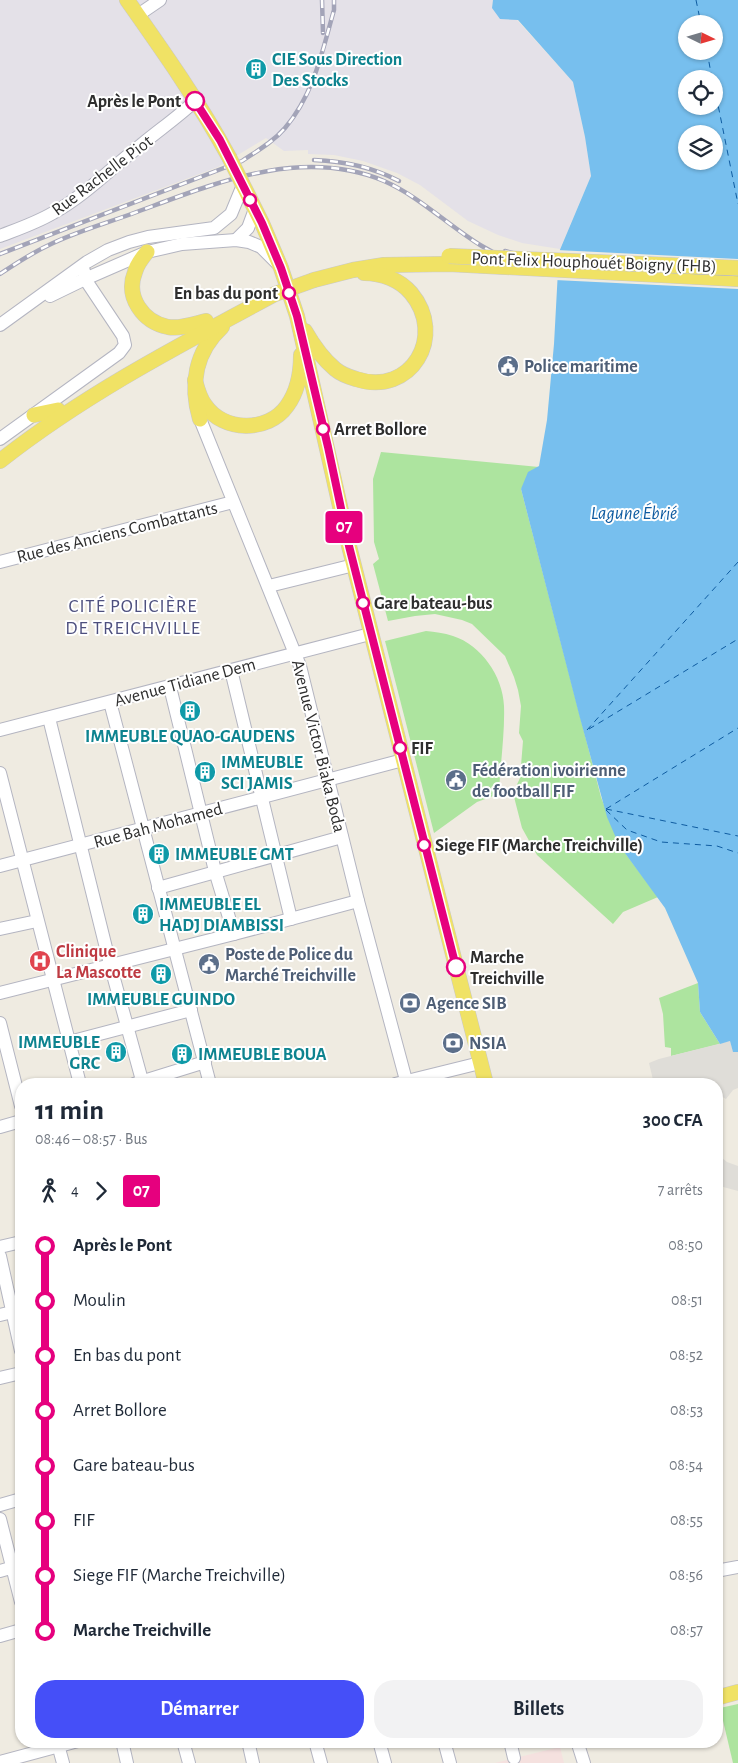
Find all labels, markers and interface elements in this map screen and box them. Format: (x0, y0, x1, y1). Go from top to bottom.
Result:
north arrow (678, 15, 722, 60)
map controls (678, 15, 723, 170)
place label: CIE Sous Direction Des Stocks (272, 51, 402, 90)
building icon: CIE Sous Direction Des Stocks (244, 57, 268, 81)
button: locate (678, 70, 723, 115)
marker: Après le Pont (185, 91, 205, 111)
place label: Après le Pont (87, 93, 181, 111)
button: layers (678, 125, 723, 170)
street label: Rue Rachelle Piot (49, 132, 157, 219)
unlabelled marker (243, 193, 257, 207)
street label: Pont Felix Houphouét Boigny (FHB) (471, 250, 717, 276)
place label: En bas du pont (174, 285, 278, 303)
marker: En bas du pont (282, 286, 296, 300)
public building icon: Police maritime (496, 354, 520, 378)
place label: Police maritime (524, 358, 638, 376)
place label: Arret Bollore (334, 421, 427, 439)
marker: Arret Bollore (316, 422, 330, 436)
street label: Rue des Anciens Combattants (15, 499, 219, 567)
water label: Lagune Ébrié (591, 502, 677, 523)
line badge: 07 (322, 511, 366, 543)
text: 07 (335, 518, 353, 536)
district label: CITÉ POLICIÈRE DE TREICHVILLE (65, 595, 201, 638)
place label: Gare bateau-bus (374, 595, 492, 613)
marker: Gare bateau-bus (356, 596, 370, 610)
street label: Avenue Tidiane Dem (113, 655, 258, 710)
street label: Avenue Victor Biaka Boda (288, 658, 348, 834)
building icon: IMMEUBLE QUAO-GAUDENS (178, 699, 202, 723)
place label: IMMEUBLE QUAO-GAUDENS (85, 728, 295, 746)
place label: FIF (411, 740, 434, 758)
marker: FIF (393, 741, 407, 755)
place label: IMMEUBLE SCI JAMIS (221, 754, 303, 793)
building icon: IMMEUBLE SCI JAMIS (193, 760, 217, 784)
place label: Fédération ivoirienne de football FIF (472, 762, 626, 801)
public building icon: Fédération ivoirienne de football FIF (444, 768, 468, 792)
street label: Rue Bah Mohamed (92, 800, 225, 852)
place label: Siege FIF (Marche Treichville) (435, 837, 643, 855)
marker: Siege FIF (Marche Treichville) (417, 838, 431, 852)
building icon: IMMEUBLE GMT (147, 842, 171, 866)
place label: IMMEUBLE GMT (175, 846, 294, 864)
place label: IMMEUBLE EL HADJ DIAMBISSI (159, 896, 284, 935)
building icon: IMMEUBLE EL HADJ DIAMBISSI (131, 902, 155, 926)
place label: Clinique La Mascotte (56, 943, 141, 982)
place label: Poste de Police du Marché Treichville (225, 946, 356, 985)
hospital icon: Clinique La Mascotte (28, 949, 52, 973)
place label: Marche Treichville (470, 949, 544, 988)
public building icon: Poste de Police du Marché Treichville (197, 952, 221, 976)
marker: Marche Treichville (446, 957, 466, 977)
building icon: IMMEUBLE GUINDO (149, 962, 173, 986)
place label: IMMEUBLE GUINDO (87, 991, 236, 1009)
bank icon: Agence SIB (398, 991, 422, 1015)
place label: Agence SIB (426, 995, 507, 1013)
bank icon: NSIA (441, 1031, 465, 1055)
place label: IMMEUBLE GRC (18, 1034, 101, 1073)
place label: NSIA (469, 1035, 507, 1053)
building icon: IMMEUBLE GRC (104, 1040, 128, 1064)
building icon: IMMEUBLE BOUA (170, 1042, 194, 1066)
place label: IMMEUBLE BOUA (198, 1046, 327, 1064)
text: 11 min (35, 1097, 104, 1125)
text: 300 CFA (643, 1111, 703, 1130)
text: 08:46 – 08:57 · Bus (35, 1131, 147, 1147)
icon: walk (35, 1177, 63, 1205)
icon: forward (87, 1177, 115, 1205)
text: 4 (71, 1182, 79, 1198)
text: 07 (133, 1182, 150, 1200)
text: 7 arrêts (658, 1182, 703, 1198)
text: Après le Pont (73, 1236, 172, 1255)
text: 08:50 (668, 1237, 703, 1253)
text: Moulin (73, 1291, 126, 1310)
text: 08:51 (671, 1292, 703, 1308)
text: En bas du pont (73, 1346, 181, 1365)
text: 08:52 (669, 1347, 703, 1363)
text: Arret Bollore (73, 1401, 167, 1420)
text: 08:53 (670, 1402, 703, 1418)
text: Gare bateau-bus (73, 1456, 195, 1475)
text: 08:54 (669, 1457, 703, 1473)
text: FIF (73, 1511, 95, 1530)
text: 08:55 (670, 1512, 703, 1528)
text: Siege FIF (Marche Treichville) (73, 1566, 286, 1585)
text: 08:56 (669, 1567, 703, 1583)
text: Marche Treichville (73, 1621, 211, 1640)
text: 08:57 (670, 1622, 703, 1638)
button: Démarrer (35, 1680, 364, 1738)
button: Billets (374, 1680, 703, 1738)

